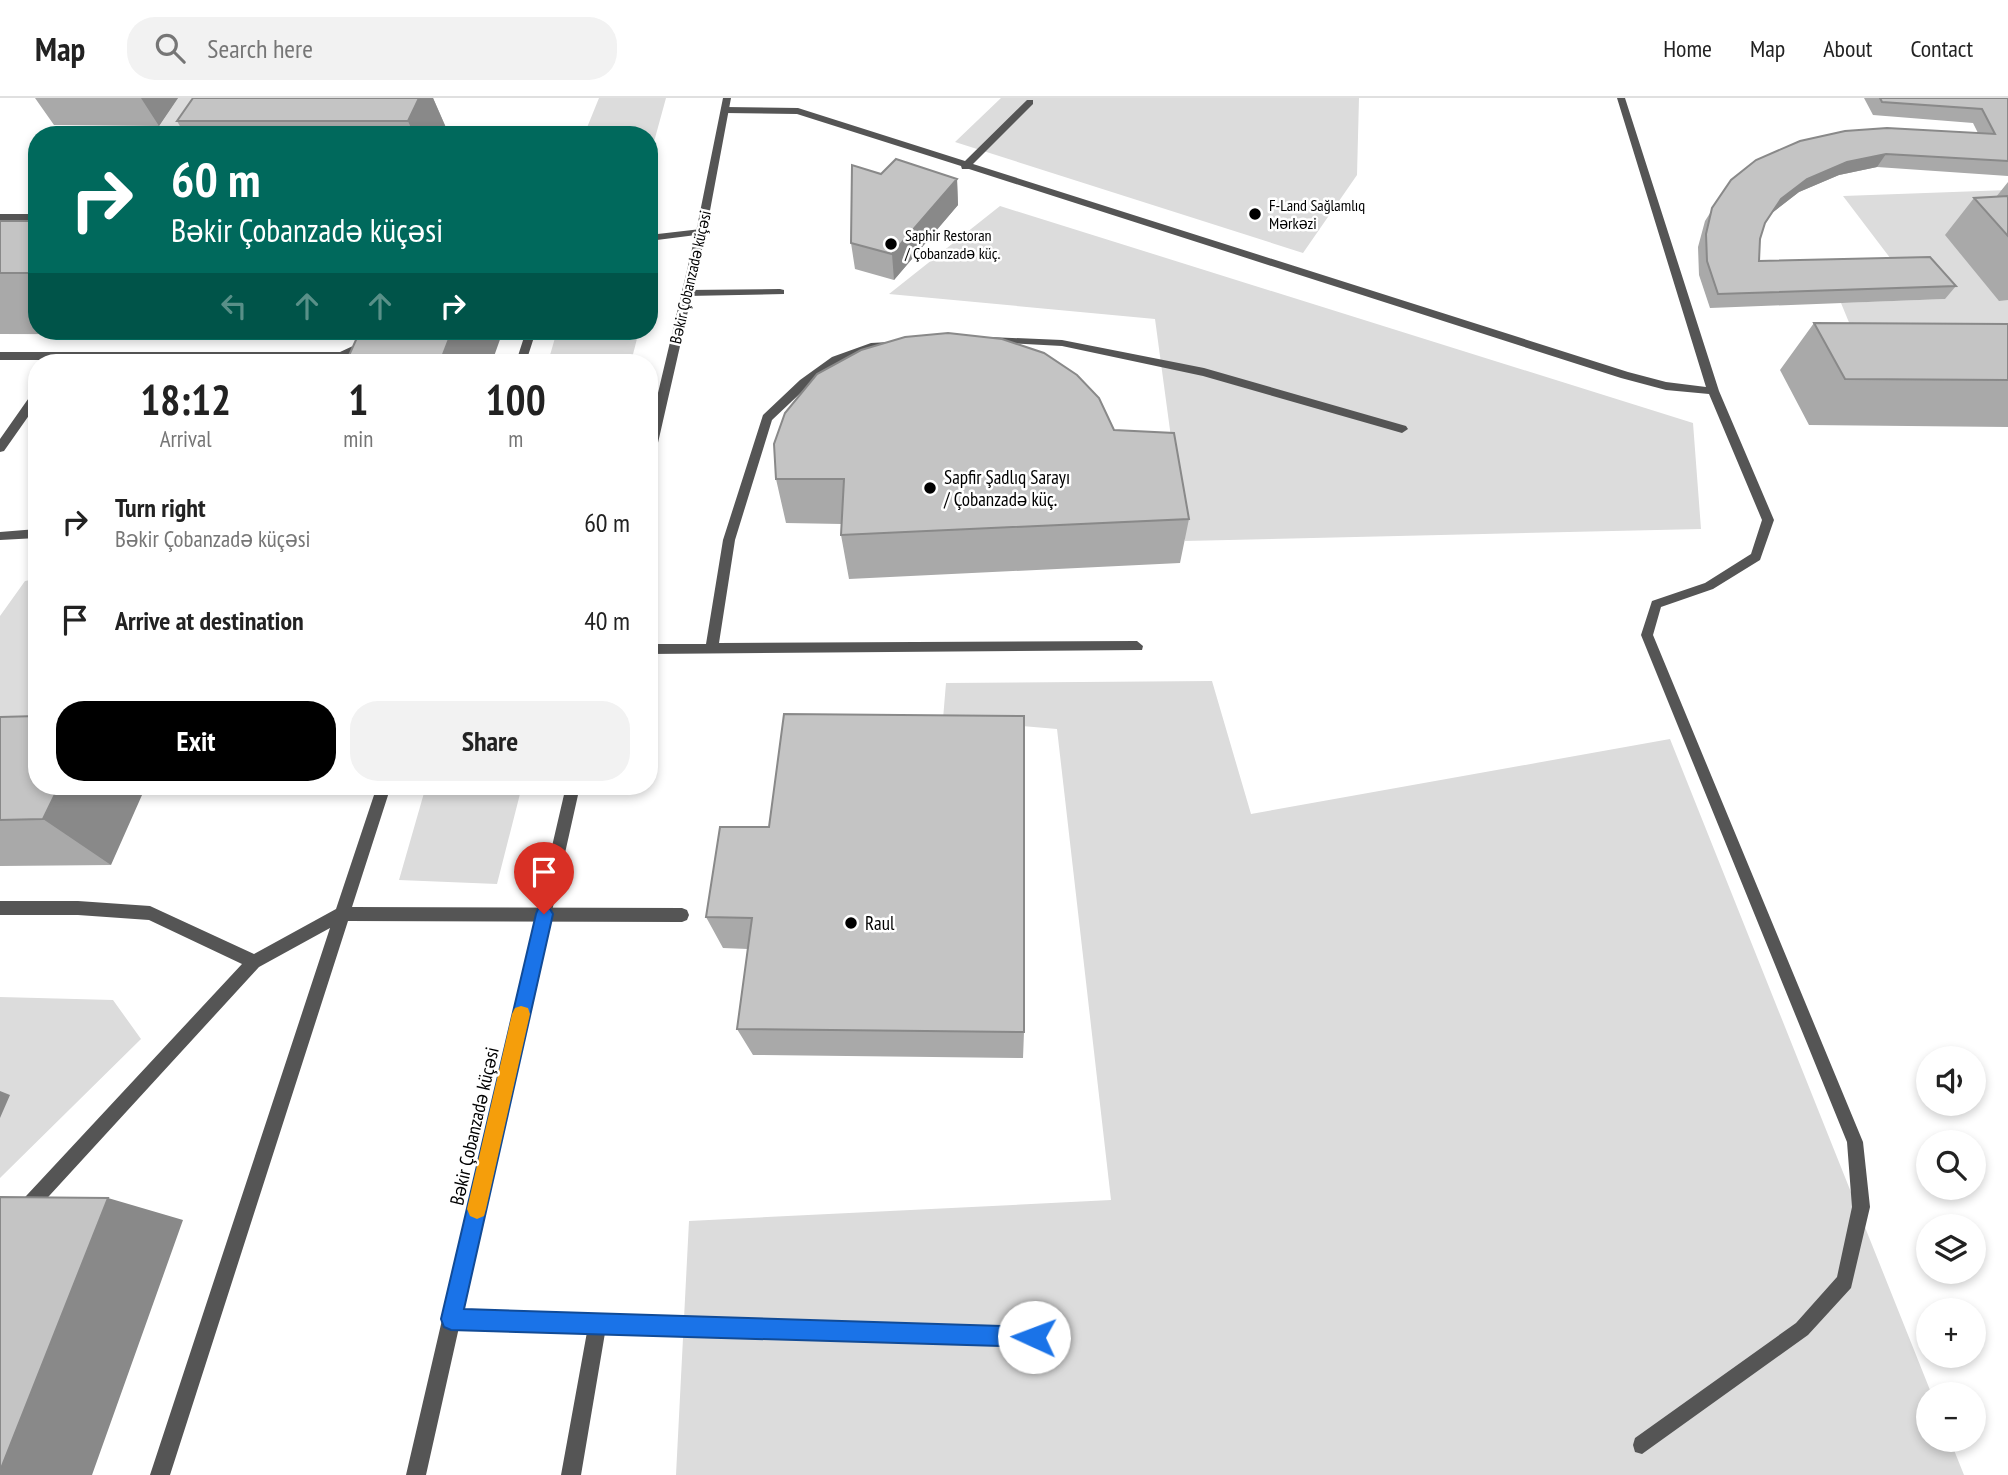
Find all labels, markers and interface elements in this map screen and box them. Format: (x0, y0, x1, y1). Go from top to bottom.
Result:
search box (127, 17, 617, 80)
text: Map (35, 27, 85, 70)
icon: search (151, 29, 189, 67)
text: Search here (207, 32, 313, 65)
text: Home (1663, 33, 1712, 64)
text: Map (1750, 33, 1785, 64)
text: About (1823, 33, 1872, 64)
text: Contact (1910, 33, 1973, 64)
text: 60 m (171, 147, 260, 211)
icon: right (56, 154, 147, 245)
place label: F-Land Sağlamlıq Mərkəzi (1269, 195, 1365, 233)
marker: F-Land Sağlamlıq Mərkəzi (1247, 206, 1263, 222)
street label: Bəkir Çobanzadə küçəsi (665, 208, 715, 346)
text: Bəkir Çobanzadə küçəsi (171, 209, 443, 251)
place label: Saphir Restoran / Çobanzadə küç. (904, 225, 1000, 263)
marker: Saphir Restoran / Çobanzadə küç. (883, 236, 899, 252)
icon: left (215, 287, 253, 325)
icon: ahead (288, 287, 326, 325)
icon: ahead (361, 287, 399, 325)
icon: right (434, 287, 472, 325)
text: 18:12 (140, 372, 231, 427)
text: 1 (348, 372, 368, 427)
text: 100 (486, 372, 546, 427)
text: Arrival (160, 424, 212, 453)
text: min (343, 424, 373, 453)
text: m (508, 424, 523, 453)
place label: Sapfir Şadlıq Sarayı / Çobanzadə küç. (943, 465, 1070, 511)
marker: Sapfir Şadlıq Sarayı / Çobanzadə küç. (922, 480, 938, 496)
text: Turn right (115, 491, 206, 524)
icon: right (56, 503, 94, 541)
text: 60 m (584, 506, 630, 539)
text: Bəkir Çobanzadə küçəsi (115, 524, 311, 553)
icon: arrive (56, 601, 94, 639)
text: Arrive at destination (115, 604, 304, 637)
text: 40 m (584, 604, 630, 637)
button: Exit (56, 701, 336, 781)
button: Share (350, 701, 630, 781)
pin (514, 842, 574, 914)
icon: arrive (525, 853, 563, 891)
place label: Raul (865, 911, 895, 935)
marker: Raul (843, 915, 859, 931)
street label: Bəkir Çobanzadə küçəsi (444, 1045, 504, 1207)
map controls (1916, 1046, 1986, 1452)
button: sound (1916, 1046, 1986, 1116)
button: search (1916, 1130, 1986, 1200)
button: layers (1916, 1214, 1986, 1284)
button: + (1916, 1298, 1986, 1368)
position arrow (997, 1300, 1071, 1374)
button: − (1916, 1382, 1986, 1452)

